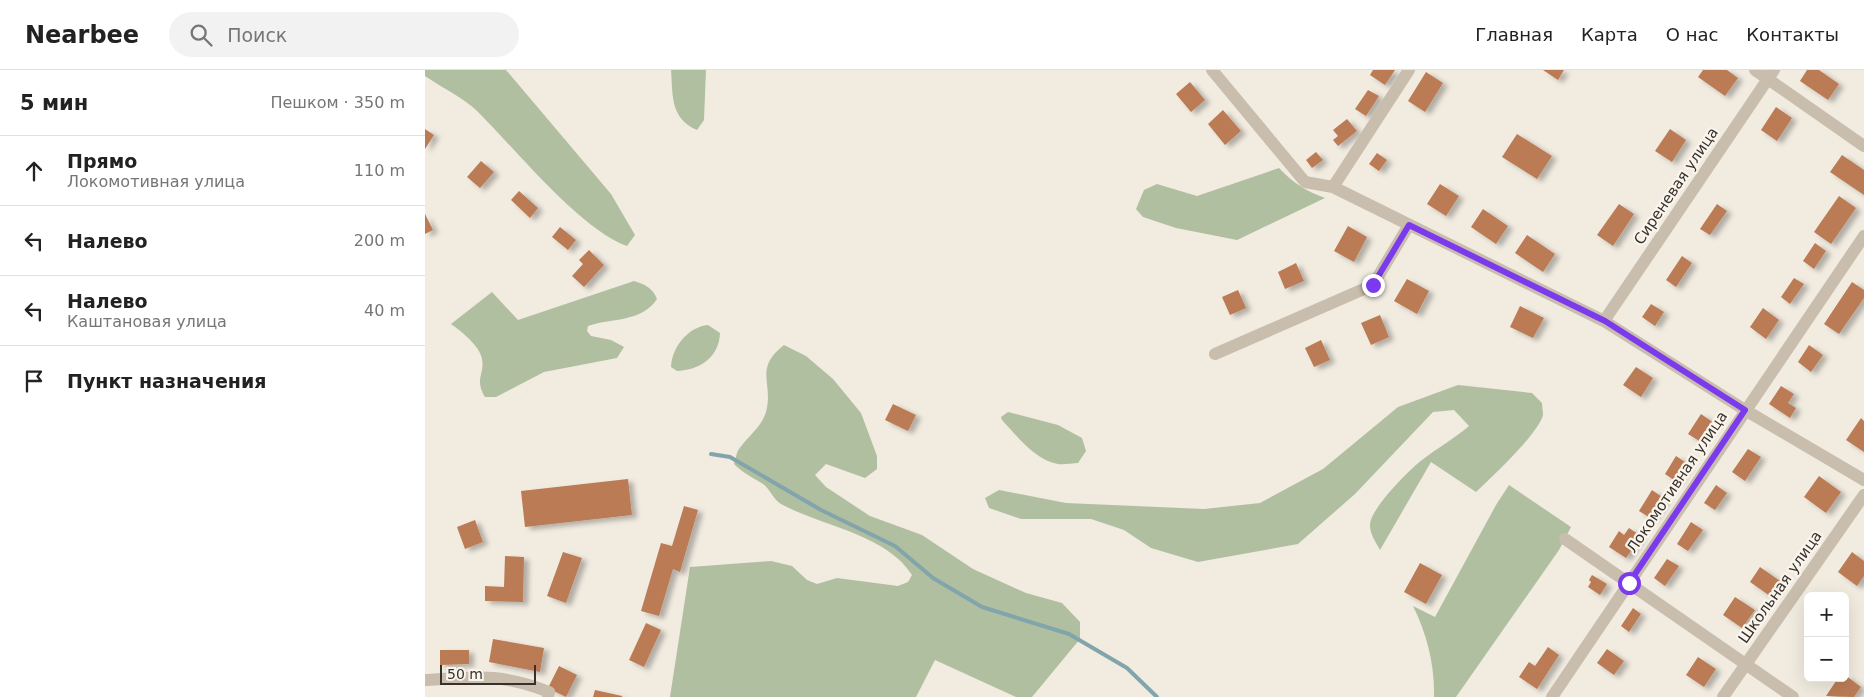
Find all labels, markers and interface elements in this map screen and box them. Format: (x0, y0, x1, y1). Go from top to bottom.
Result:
search box (169, 12, 519, 57)
text: Nearbee (25, 21, 139, 49)
icon: search (187, 21, 215, 49)
text: Поиск (227, 24, 287, 46)
text: Главная (1475, 24, 1553, 45)
text: Карта (1581, 24, 1638, 45)
text: О нас (1666, 24, 1718, 45)
text: Контакты (1746, 24, 1839, 45)
text: 5 мин (20, 91, 88, 115)
text: Пешком · 350 m (270, 93, 405, 112)
street label: Сиреневая улица (1630, 124, 1722, 248)
text: Прямо (67, 150, 137, 172)
icon: ahead (20, 157, 48, 185)
text: 110 m (354, 161, 405, 180)
text: Локомотивная улица (67, 172, 245, 191)
icon: left (20, 227, 48, 255)
text: Налево (67, 230, 148, 252)
text: 200 m (354, 231, 405, 250)
route end (1362, 274, 1385, 297)
text: Налево (67, 290, 148, 312)
icon: left (20, 297, 48, 325)
text: 40 m (364, 301, 405, 320)
text: Каштановая улица (67, 312, 227, 331)
icon: arrive (20, 367, 48, 395)
text: Пункт назначения (67, 370, 266, 392)
street label: Локомотивная улица (1623, 408, 1731, 556)
street label: Школьная улица (1734, 527, 1826, 647)
route start (1618, 572, 1641, 595)
map controls (1804, 592, 1849, 682)
button: + (1804, 592, 1849, 637)
button: − (1804, 637, 1849, 682)
scale bar (440, 662, 536, 685)
text: 50 m (447, 666, 483, 682)

